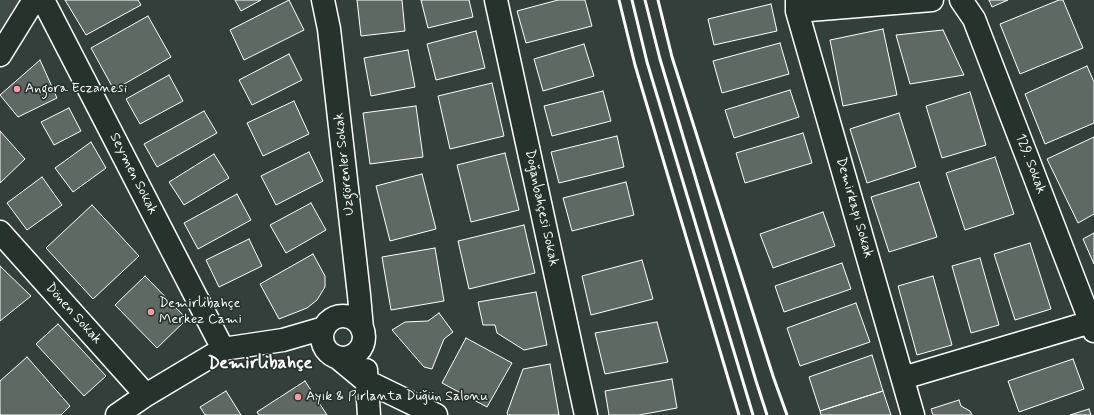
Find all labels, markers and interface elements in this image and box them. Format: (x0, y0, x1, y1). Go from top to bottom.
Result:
place label: Angora Eczanesi (25, 81, 127, 97)
marker: Angora Eczanesi (12, 84, 22, 94)
street label: Uzgörenler Sokak (331, 112, 359, 216)
street label: Seymen Sokak (105, 130, 161, 218)
street label: 129. Sokak (1011, 132, 1049, 196)
street label: Doğanbahçesi Sokak (520, 148, 562, 268)
street label: Demirkapı Sokak (832, 156, 876, 260)
street label: Dönen Sokak (41, 280, 105, 348)
place label: Demirlibahçe Merkez Cami (159, 296, 242, 328)
marker: Demirlibahçe Merkez Cami (146, 307, 156, 317)
district label: Demirlibahçe (208, 353, 312, 375)
place label: Ayık & Pırlanta Düğün Salonu (306, 389, 488, 405)
marker: Ayık & Pırlanta Düğün Salonu (293, 392, 303, 402)

